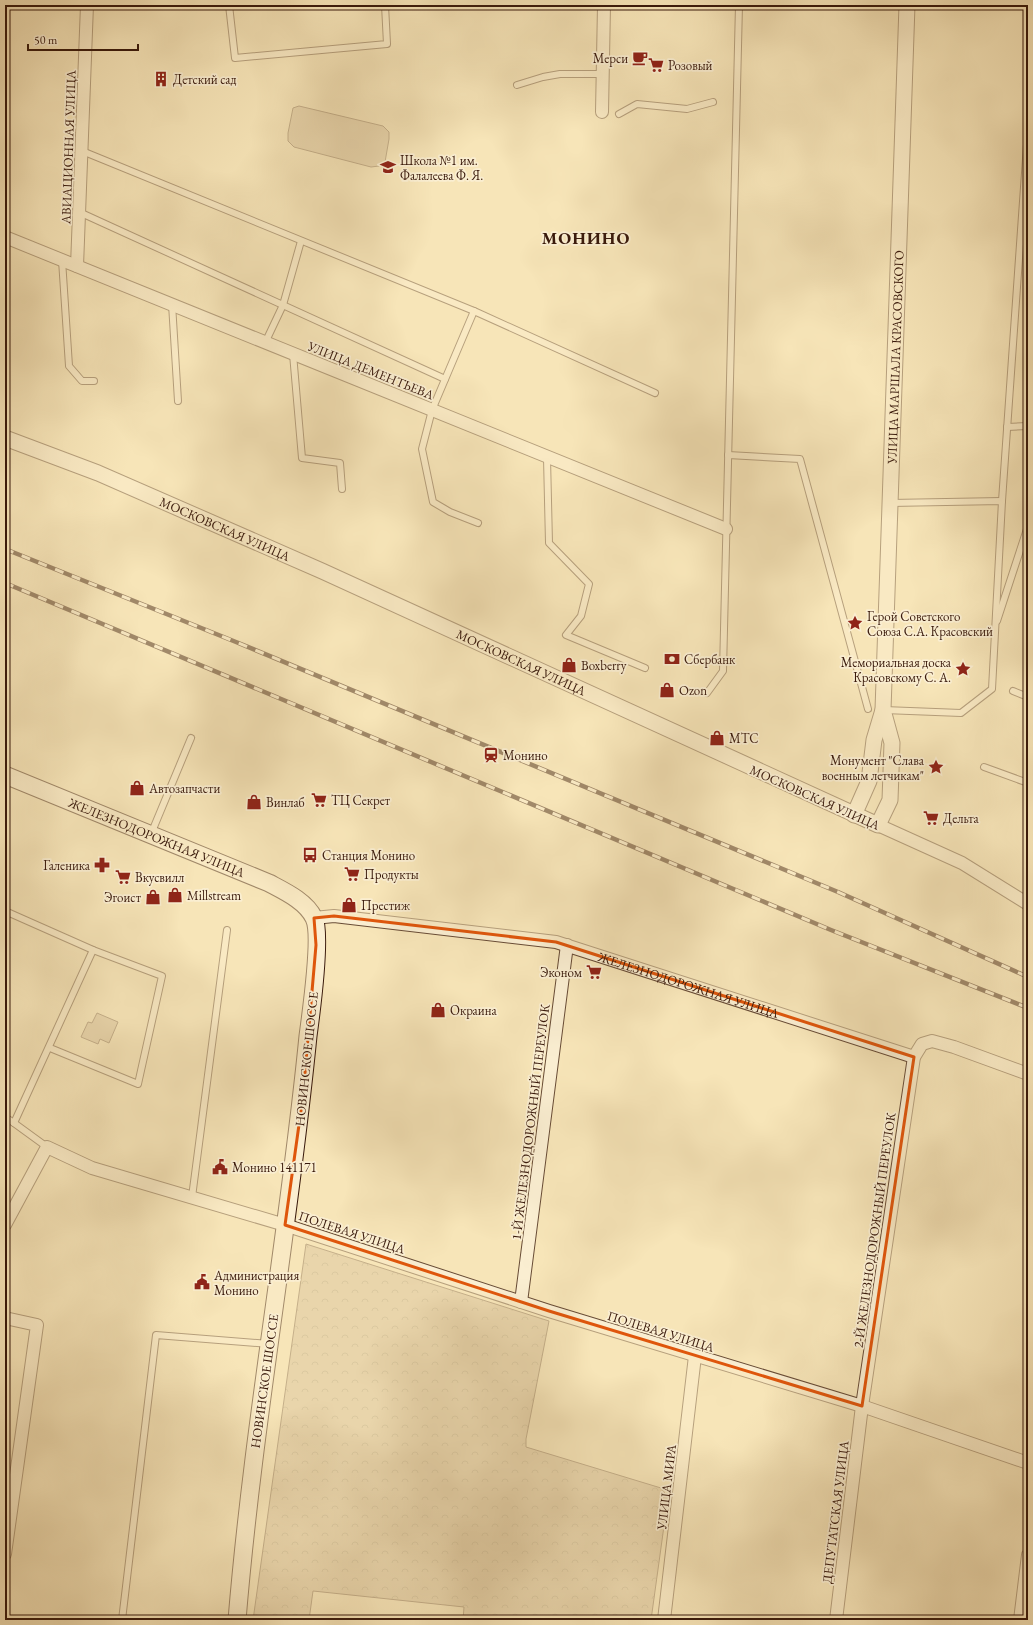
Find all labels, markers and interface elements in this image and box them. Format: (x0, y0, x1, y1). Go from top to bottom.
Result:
scale bar (28, 26, 138, 52)
text: 50 m (34, 32, 58, 48)
cafe icon: Мерси (631, 49, 649, 67)
place label: Мерси (593, 50, 628, 67)
supermarket icon: Розовый (647, 56, 665, 74)
place label: Розовый (668, 57, 713, 74)
street label: АВИАЦИОННАЯ УЛИЦА (57, 69, 80, 225)
building icon: Детский сад (152, 70, 170, 88)
place label: Детский сад (173, 71, 236, 88)
place label: Школа №1 им. Фалалеева Ф. Я. (400, 152, 483, 184)
school or university icon: Школа №1 им. Фалалеева Ф. Я. (379, 158, 397, 176)
district label: МОНИНО (542, 227, 630, 249)
street label: УЛИЦА МАРШАЛА КРАСОВСКОГО (883, 250, 908, 465)
street label: УЛИЦА ДЕМЕНТЬЕВА (304, 337, 437, 404)
street label: МОСКОВСКАЯ УЛИЦА (157, 493, 294, 565)
place label: Герой Советского Союза С.А. Красовский (867, 608, 993, 640)
place icon: Герой Советского Союза С.А. Красовский (846, 614, 864, 632)
street label: МОСКОВСКАЯ УЛИЦА (454, 626, 590, 700)
bank icon: Сбербанк (663, 650, 681, 668)
place label: Сбербанк (684, 651, 736, 668)
place label: Мемориальная доска Красовскому С. А. (841, 654, 952, 686)
shop icon: Boxberry (560, 656, 578, 674)
place label: Boxberry (581, 657, 627, 674)
place icon: Мемориальная доска Красовскому С. А. (954, 660, 972, 678)
shop icon: Ozon (658, 681, 676, 699)
place label: Ozon (679, 682, 707, 699)
shop icon: МТС (708, 729, 726, 747)
place label: МТС (729, 730, 758, 747)
station icon: Монино (482, 746, 500, 764)
place label: Монино (503, 747, 548, 764)
place label: Монумент "Слава военным летчикам" (822, 752, 925, 784)
place icon: Монумент "Слава военным летчикам" (927, 758, 945, 776)
street label: МОСКОВСКАЯ УЛИЦА (747, 761, 883, 834)
shop icon: Автозапчасти (128, 779, 146, 797)
place label: Автозапчасти (148, 780, 220, 797)
supermarket icon: ТЦ Секрет (310, 791, 328, 809)
place label: ТЦ Секрет (331, 792, 391, 809)
shop icon: Винлаб (245, 793, 263, 811)
street label: ЖЕЛЕЗНОДОРОЖНАЯ УЛИЦА (65, 794, 248, 882)
place label: Винлаб (266, 794, 305, 811)
supermarket icon: Дельта (922, 809, 940, 827)
place label: Дельта (943, 810, 979, 827)
bus stop icon: Станция Монино (301, 846, 319, 864)
place label: Станция Монино (322, 847, 415, 864)
pharmacy icon: Галеника (93, 856, 111, 874)
place label: Галеника (43, 857, 91, 874)
supermarket icon: Продукты (343, 865, 361, 883)
place label: Продукты (364, 866, 419, 883)
supermarket icon: Вкусвилл (114, 868, 132, 886)
place label: Вкусвилл (135, 869, 184, 886)
shop icon: Millstream (166, 886, 184, 904)
place label: Millstream (187, 887, 241, 904)
shop icon: Эгоист (144, 888, 162, 906)
place label: Эгоист (104, 889, 142, 906)
shop icon: Престиж (340, 896, 358, 914)
place label: Престиж (361, 897, 410, 914)
street label: ЖЕЛЕЗНОДОРОЖНАЯ УЛИЦА (595, 948, 782, 1022)
supermarket icon: Эконом (585, 963, 603, 981)
place label: Эконом (540, 964, 582, 981)
street label: НОВИНСКОЕ ШОССЕ (291, 991, 322, 1127)
shop icon: Окраина (429, 1001, 447, 1019)
place label: Окраина (450, 1002, 497, 1019)
street label: 1-Й ЖЕЛЕЗНОДОРОЖНЫЙ ПЕРЕУЛОК (508, 1003, 553, 1241)
street label: 2-Й ЖЕЛЕЗНОДОРОЖНЫЙ ПЕРЕУЛОК (850, 1111, 899, 1349)
public building icon: Монино 141171 (211, 1158, 229, 1176)
place label: Монино 141171 (232, 1159, 317, 1176)
street label: ПОЛЕВАЯ УЛИЦА (296, 1207, 408, 1258)
place label: Администрация Монино (213, 1267, 299, 1299)
public building icon: Администрация Монино (193, 1273, 211, 1291)
street label: ПОЛЕВАЯ УЛИЦА (605, 1307, 717, 1356)
street label: НОВИНСКОЕ ШОССЕ (247, 1313, 282, 1449)
street label: ДЕПУТАТСКАЯ УЛИЦА (818, 1439, 853, 1584)
street label: УЛИЦА МИРА (653, 1442, 680, 1532)

